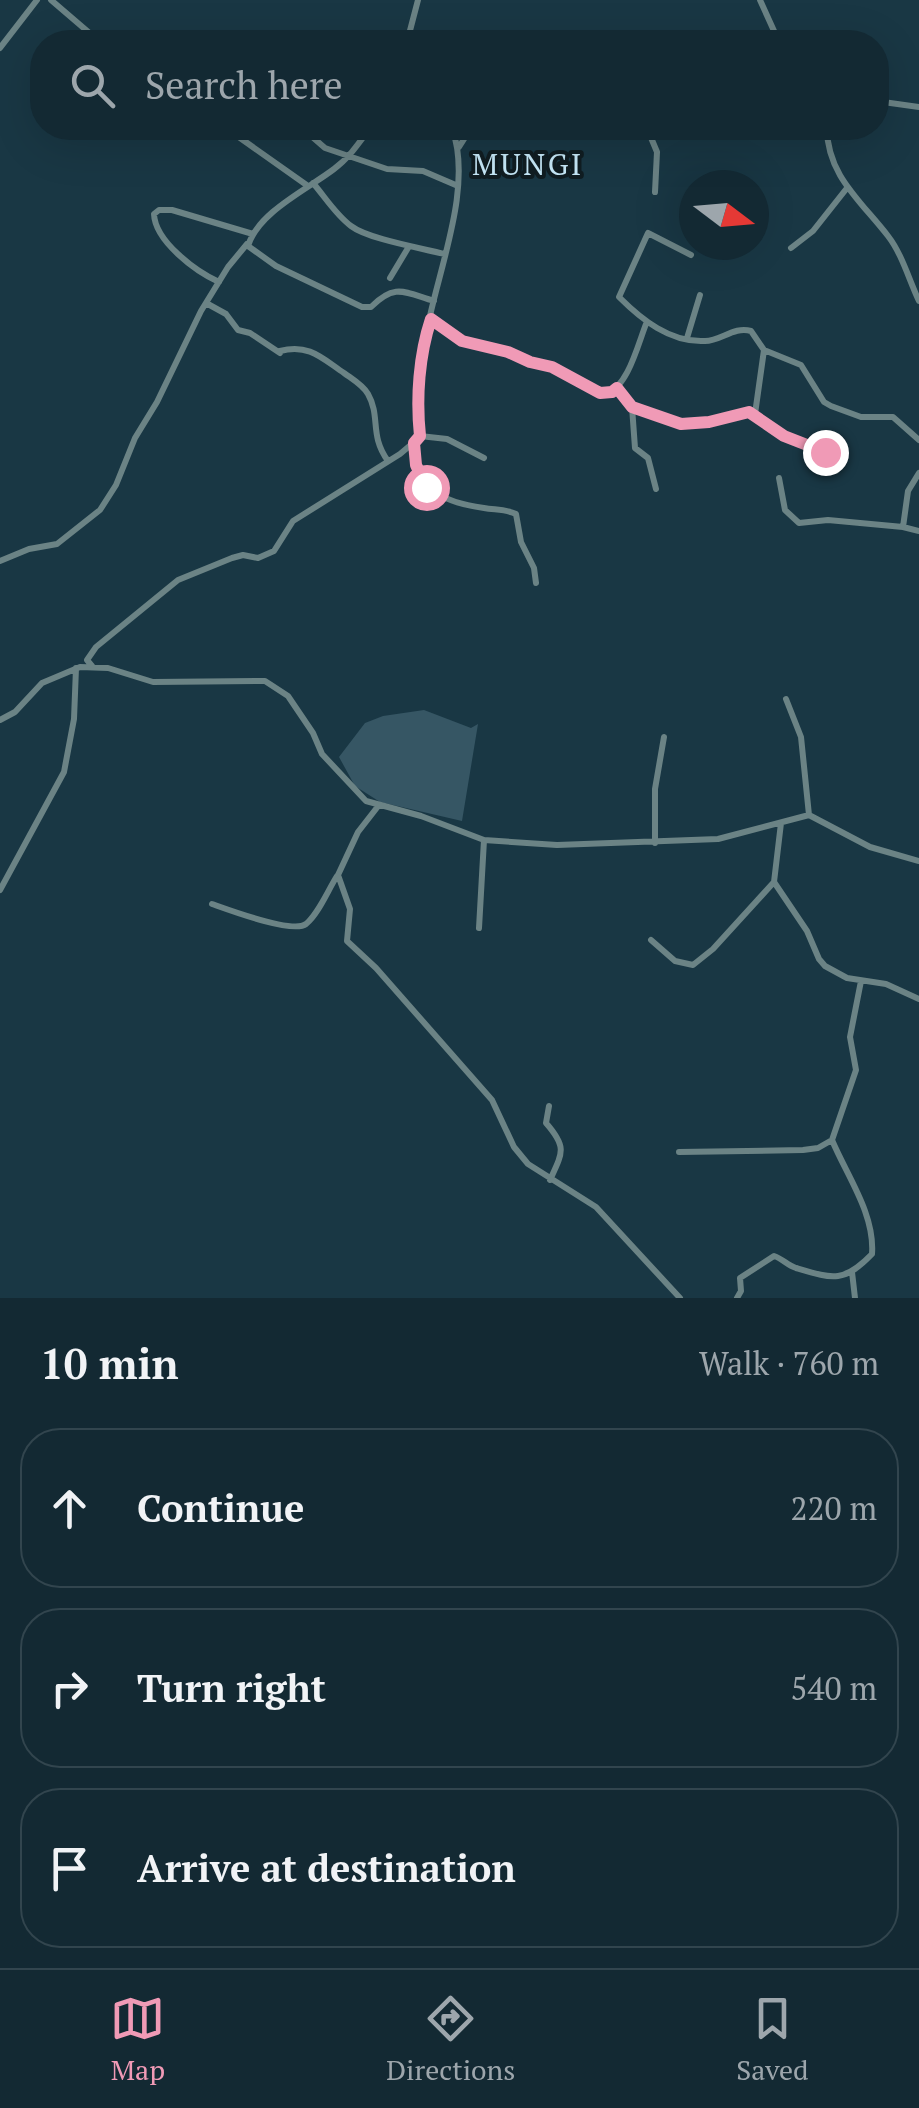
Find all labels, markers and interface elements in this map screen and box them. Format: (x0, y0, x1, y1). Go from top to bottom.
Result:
search box (30, 30, 889, 140)
icon: search (65, 58, 120, 113)
text: Search here (145, 60, 343, 110)
district label: MUNGI (472, 144, 584, 184)
north arrow (679, 170, 769, 260)
route end (803, 430, 849, 476)
route start (404, 465, 450, 511)
text: 10 min (40, 1335, 179, 1391)
text: Walk · 760 m (699, 1342, 879, 1384)
icon: ahead (42, 1481, 97, 1536)
text: Continue (137, 1483, 304, 1533)
text: 220 m (790, 1487, 877, 1529)
icon: right (42, 1661, 97, 1716)
text: Turn right (137, 1663, 326, 1713)
text: 540 m (790, 1667, 877, 1709)
icon: arrive (42, 1841, 97, 1896)
text: Arrive at destination (137, 1843, 516, 1893)
tab: Map (110, 1991, 165, 2088)
tab: Directions (386, 1991, 515, 2088)
tab: Saved (736, 1991, 809, 2088)

